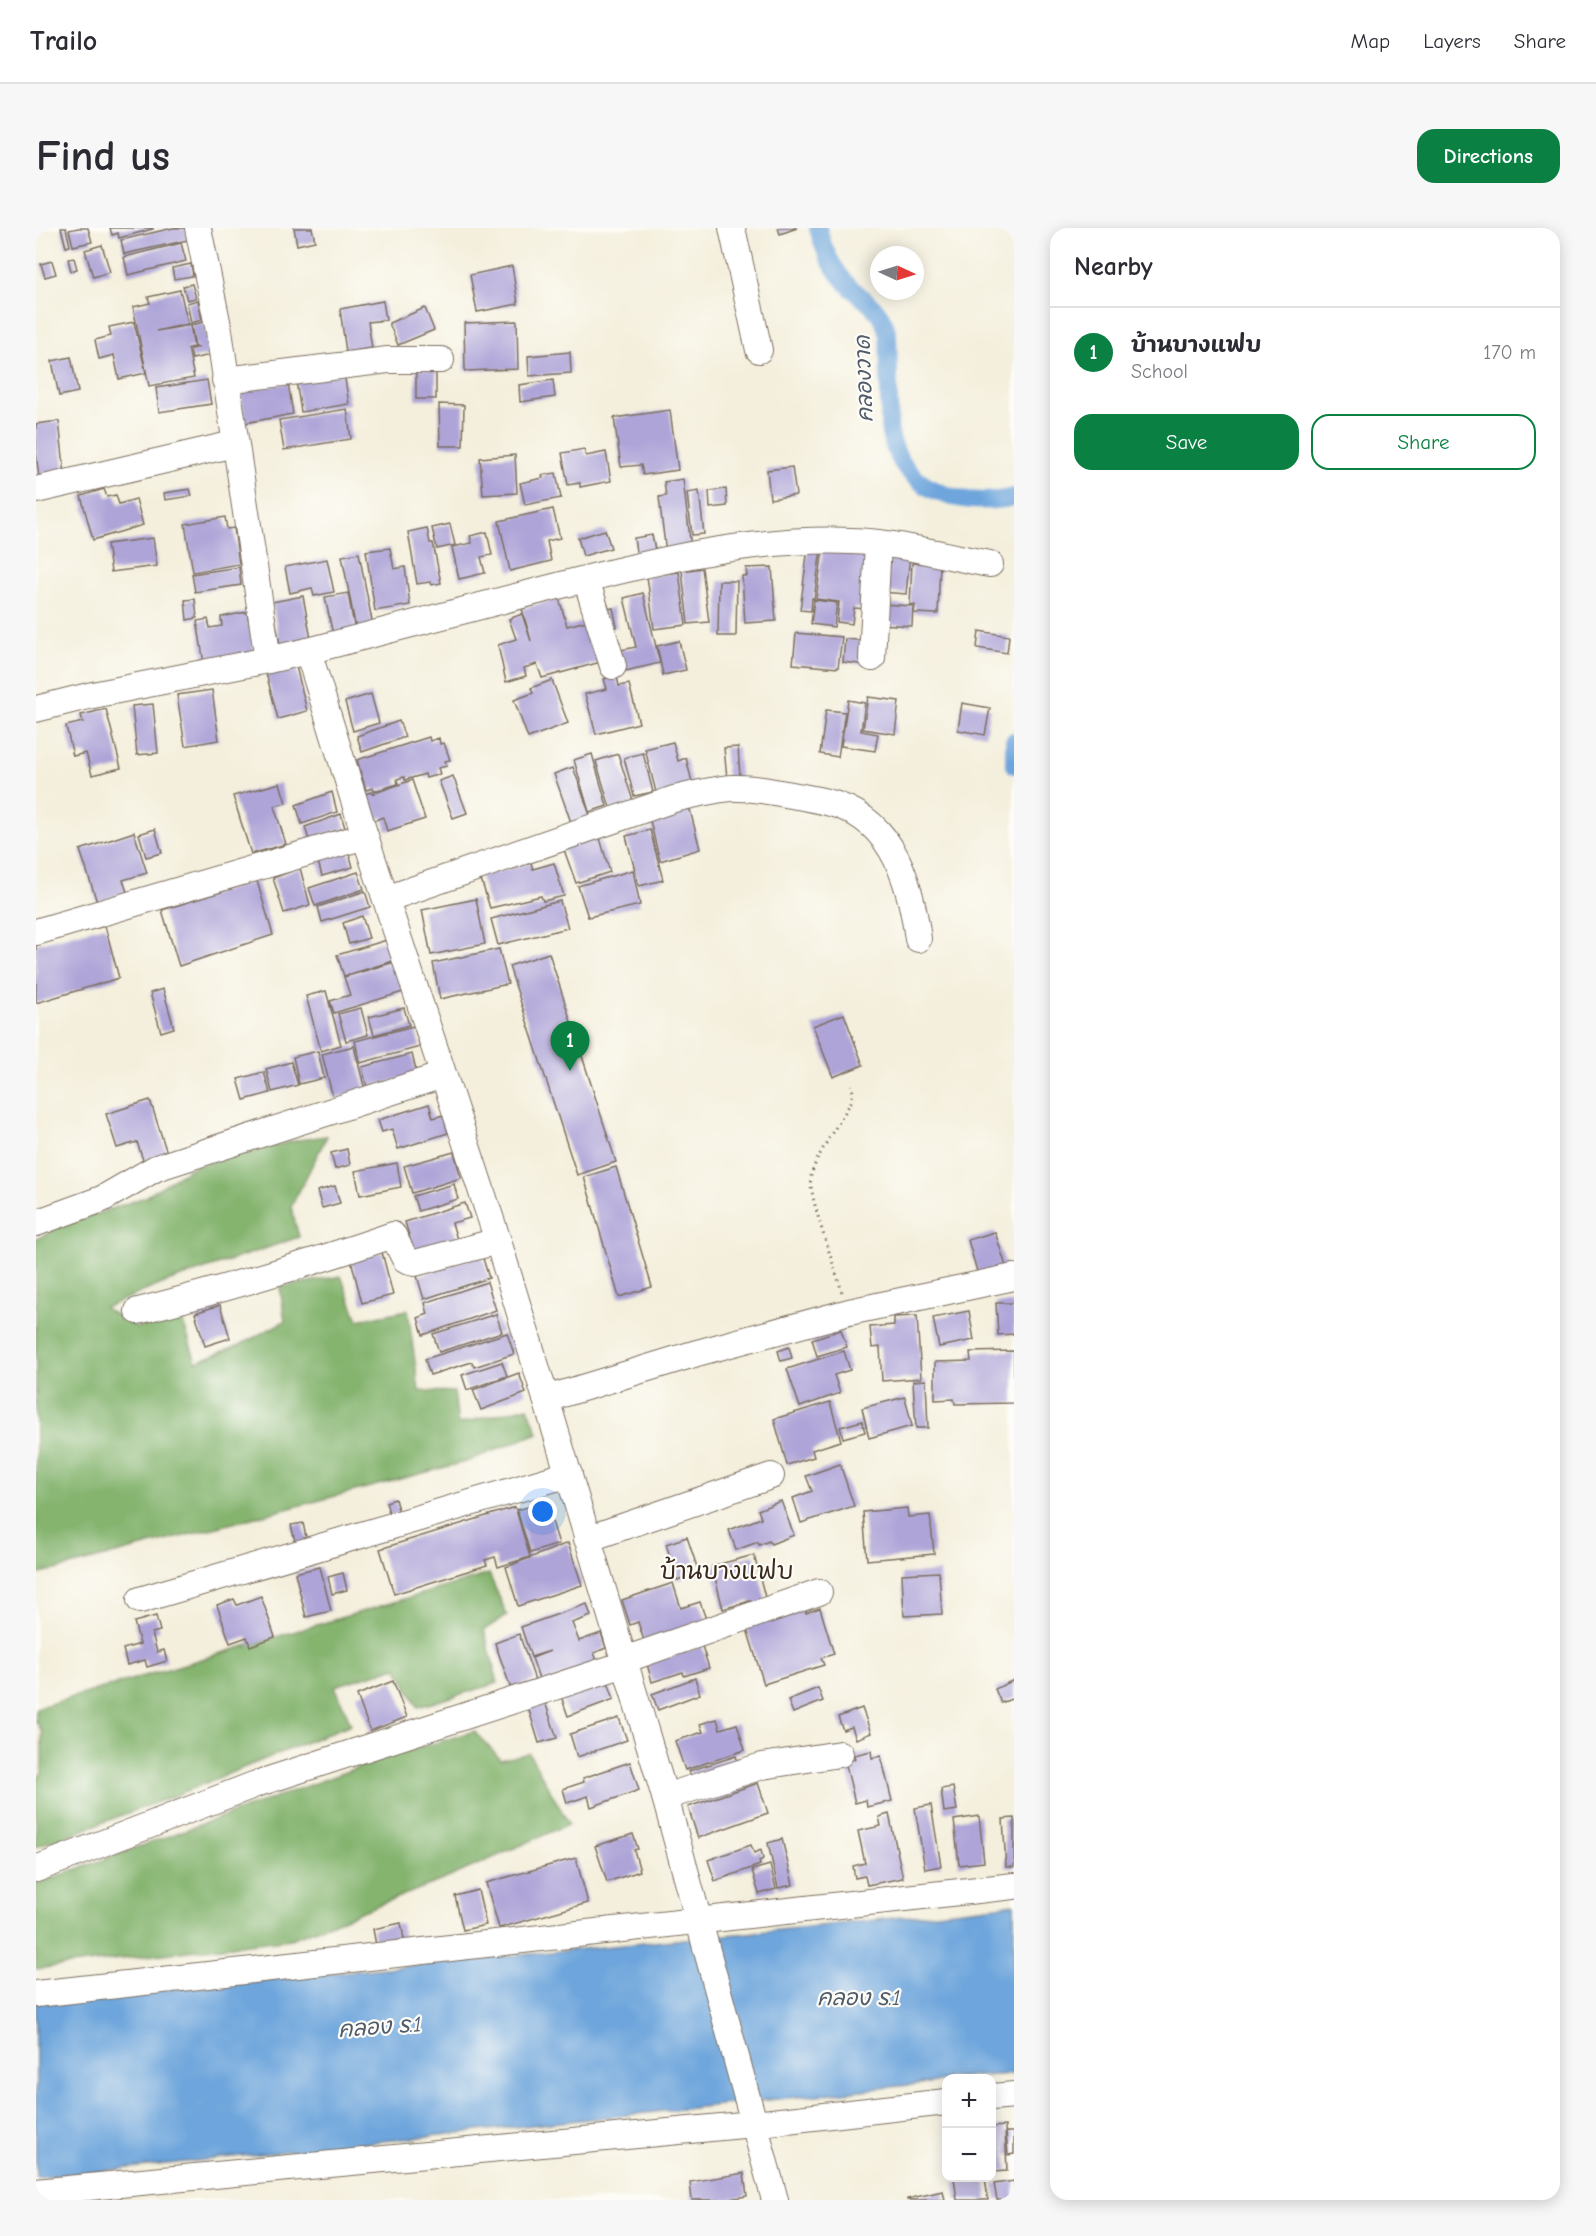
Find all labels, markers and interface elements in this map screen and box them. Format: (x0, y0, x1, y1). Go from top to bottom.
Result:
text: Trailo (30, 25, 97, 57)
text: Map (1351, 29, 1390, 53)
text: Layers (1423, 29, 1481, 53)
text: Share (1514, 29, 1566, 53)
button: Directions (1417, 129, 1560, 183)
text: Find us (36, 132, 170, 181)
north arrow (870, 246, 924, 300)
text: Nearby (1074, 252, 1153, 282)
text: บ้านบางแฟบ (1131, 332, 1261, 358)
water label: คลองวาด (849, 334, 879, 423)
text: 1 (1090, 341, 1097, 364)
text: 170 m (1483, 341, 1536, 364)
text: School (1131, 360, 1188, 383)
button: Save (1074, 414, 1299, 470)
button: Share (1311, 414, 1536, 470)
pin: 1 (550, 1022, 590, 1071)
your location (528, 1497, 557, 1526)
district label: บ้านบางแฟบ (660, 1556, 794, 1585)
water label: คลอง ร.1 (817, 1985, 901, 2011)
water label: คลอง ร.1 (337, 2011, 423, 2043)
map controls (942, 2074, 996, 2182)
button: + (942, 2074, 996, 2128)
button: − (942, 2128, 996, 2182)

